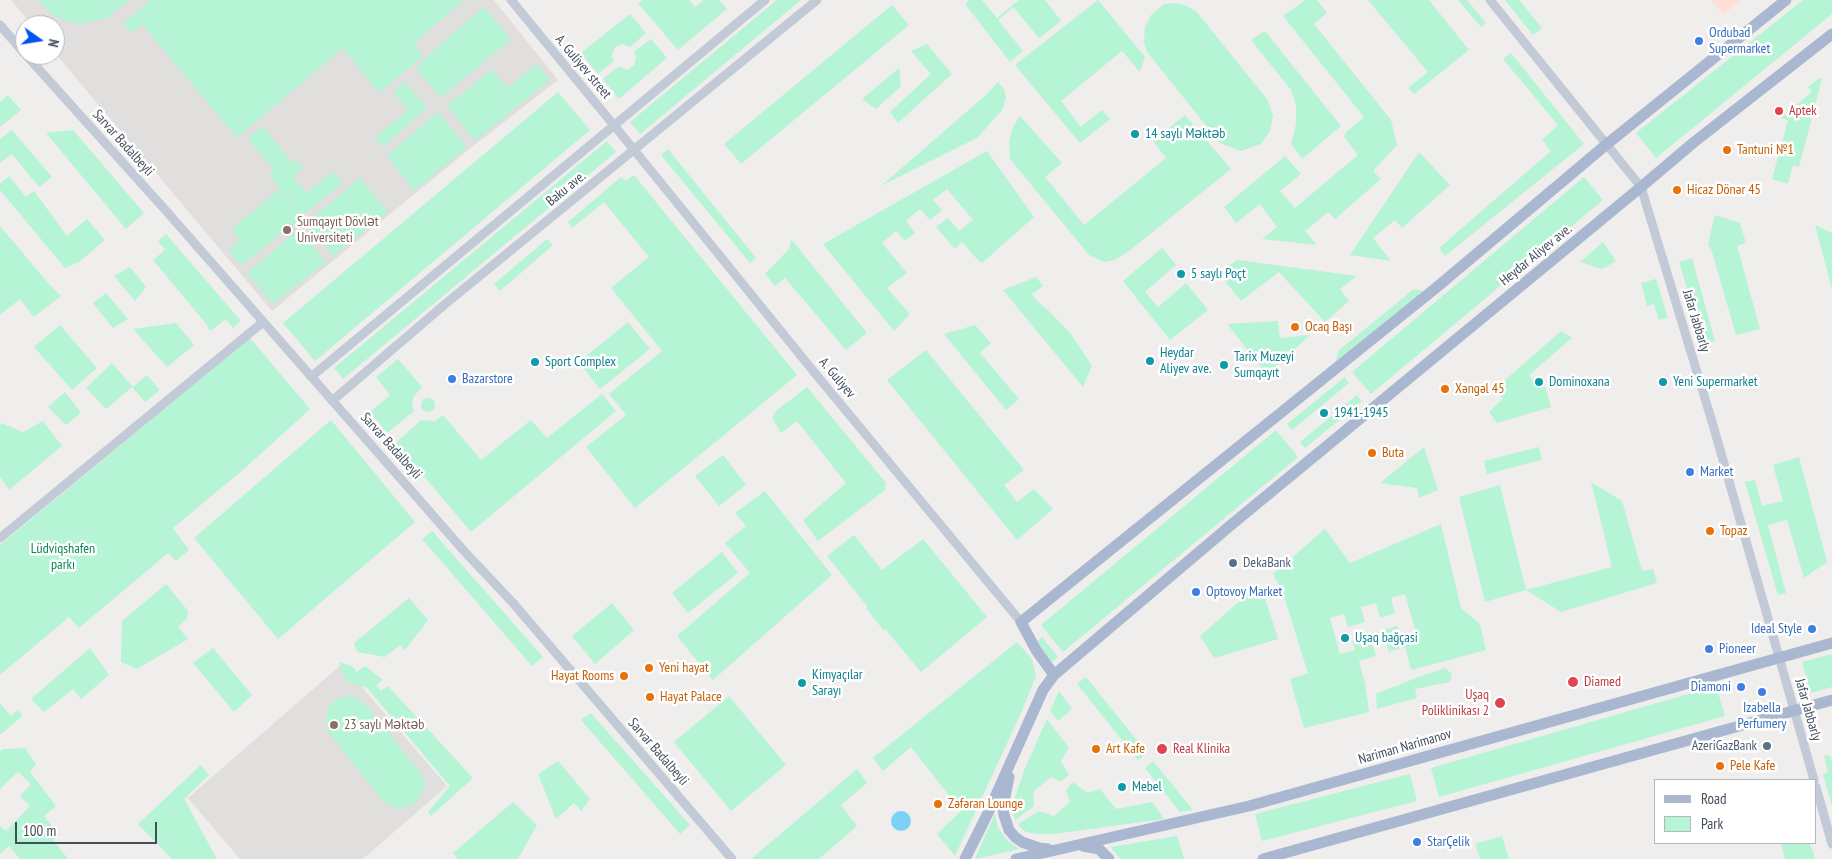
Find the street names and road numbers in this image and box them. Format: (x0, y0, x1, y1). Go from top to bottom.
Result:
street label: A. Guliyev street (551, 32, 615, 102)
street label: Sarvar Badalbeyli (89, 106, 157, 180)
street label: Baku ave. (543, 168, 589, 210)
street label: Heydar Aliyev ave. (1496, 221, 1576, 289)
street label: Jafar Jabbarly (1679, 288, 1713, 354)
street label: A. Guliyev (815, 354, 859, 402)
street label: Sarvar Badalbeyli (357, 409, 425, 483)
street label: Jafar Jabbarly (1791, 677, 1825, 743)
street label: Sarvar Badalbeyli (624, 715, 692, 789)
street label: Nariman Narimanov (1357, 726, 1453, 768)

